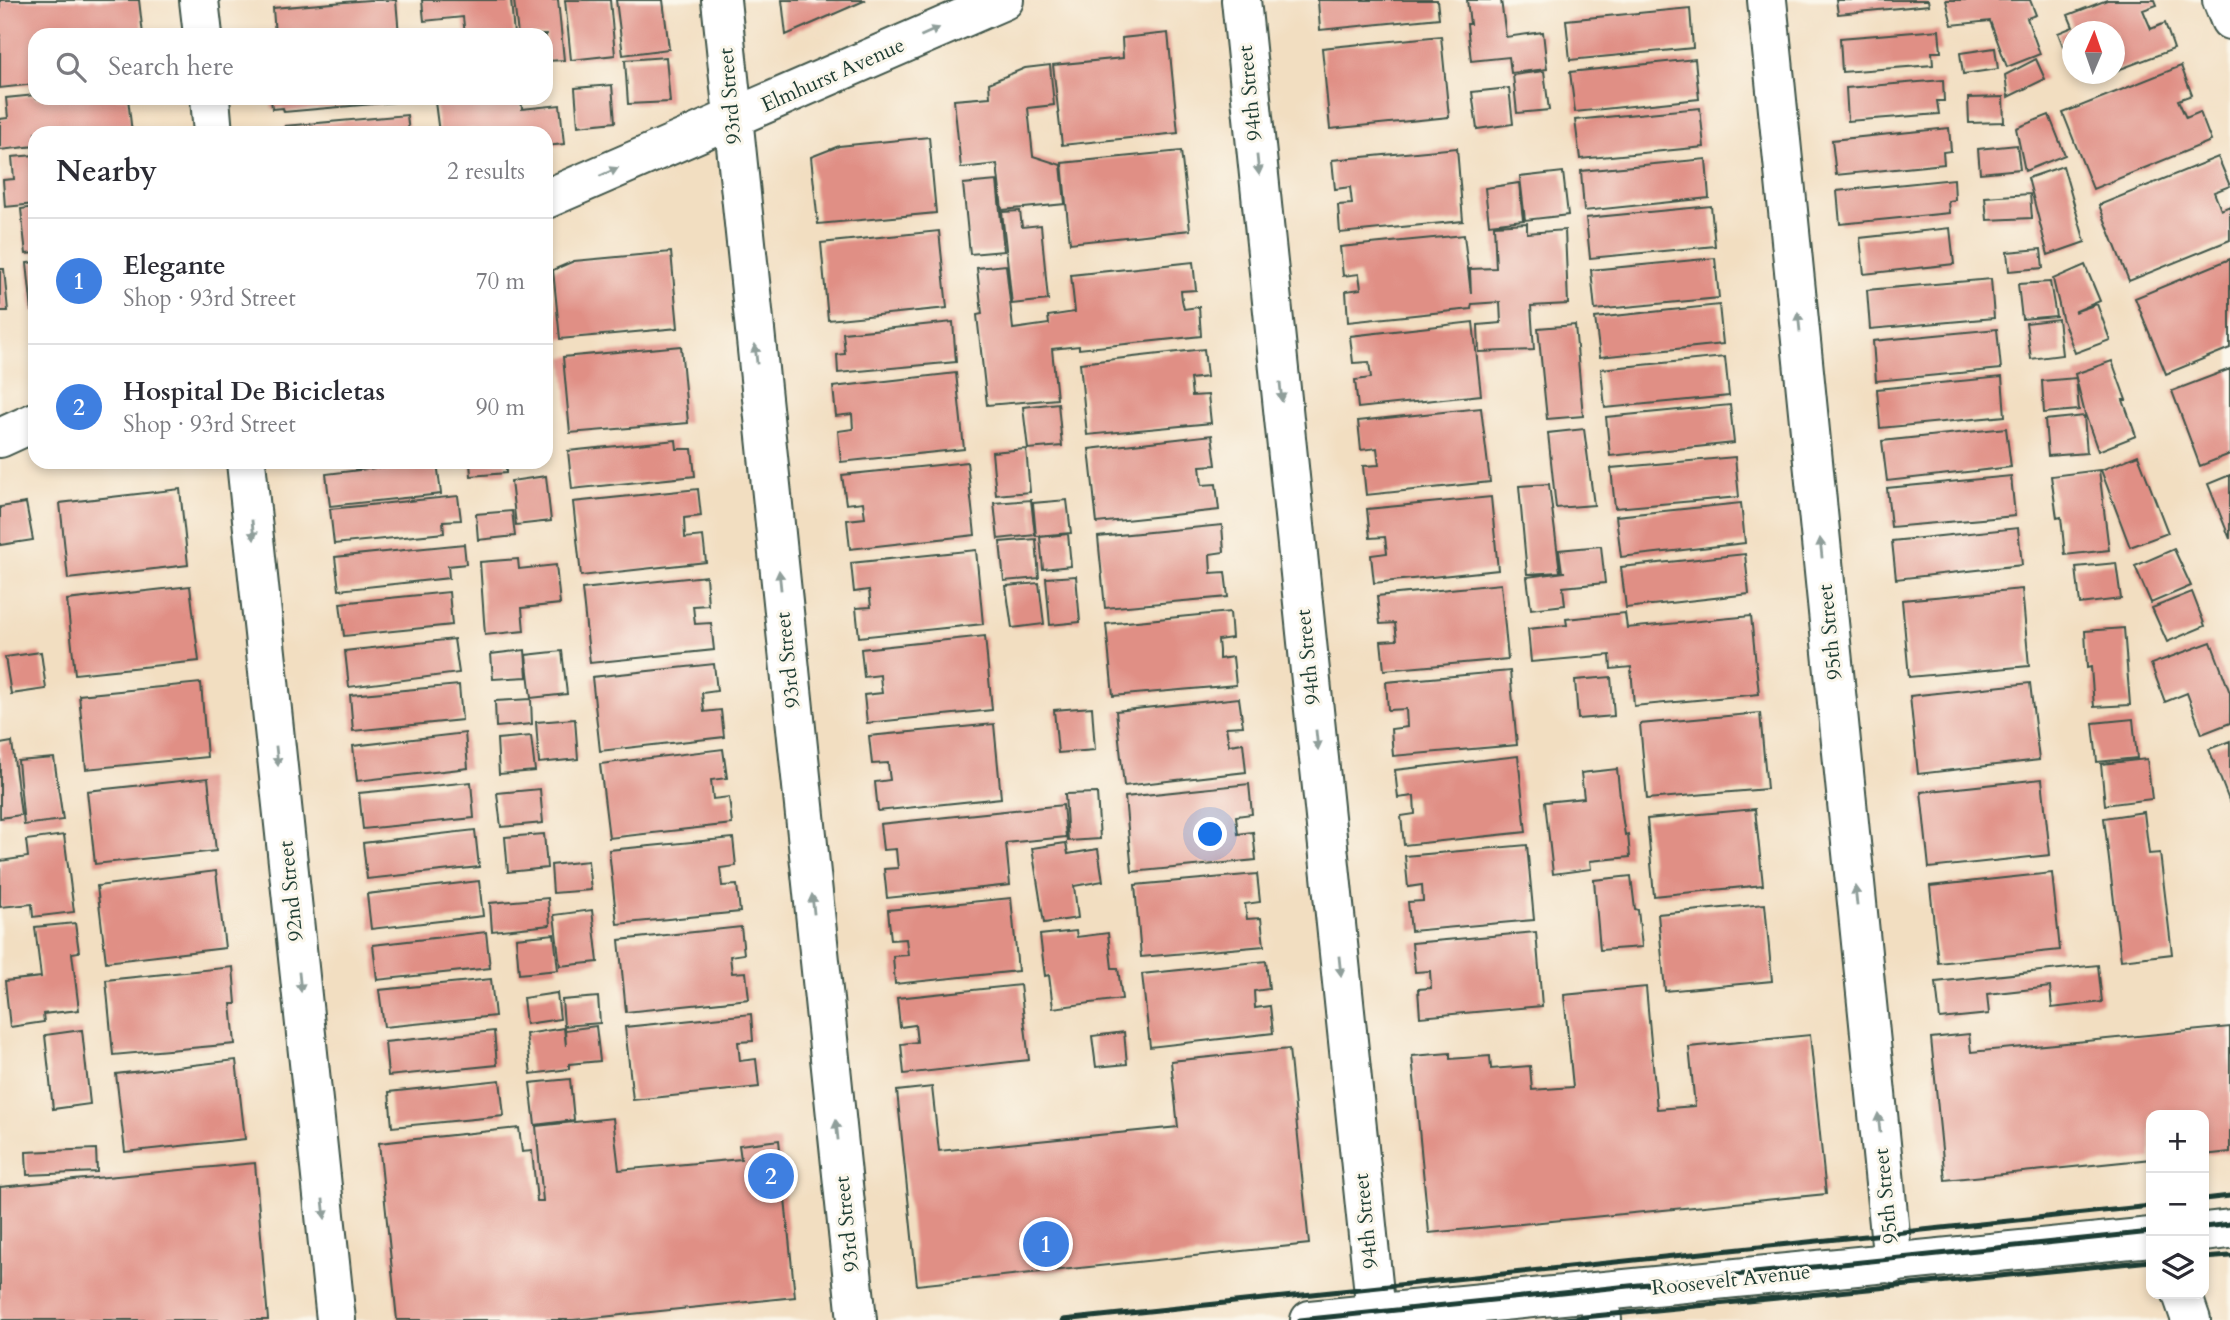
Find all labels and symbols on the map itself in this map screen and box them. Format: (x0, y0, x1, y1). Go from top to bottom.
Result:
north arrow (2062, 21, 2125, 84)
one-way arrow (920, 27, 941, 38)
street label: Elmhurst Avenue (757, 30, 909, 120)
street label: 94th Street (1231, 43, 1269, 142)
street label: 93rd Street (711, 46, 749, 145)
one-way arrow (1253, 155, 1264, 177)
one-way arrow (598, 166, 619, 177)
one-way arrow (1793, 310, 1804, 332)
one-way arrow (750, 343, 761, 365)
one-way arrow (1276, 381, 1287, 403)
one-way arrow (247, 519, 258, 541)
one-way arrow (1816, 537, 1827, 559)
one-way arrow (774, 569, 785, 591)
street label: 95th Street (1811, 582, 1849, 681)
street label: 94th Street (1289, 607, 1327, 706)
street label: 93rd Street (768, 610, 807, 710)
one-way arrow (1312, 729, 1323, 751)
one-way arrow (271, 745, 282, 767)
your location (1193, 817, 1227, 851)
street label: 92nd Street (271, 839, 311, 943)
one-way arrow (1850, 885, 1861, 907)
one-way arrow (808, 893, 819, 915)
one-way arrow (1335, 955, 1346, 977)
one-way arrow (295, 972, 306, 994)
one-way arrow (1873, 1111, 1884, 1133)
one-way arrow (831, 1119, 842, 1141)
street label: 95th Street (1867, 1146, 1905, 1245)
pin: 2 (748, 1150, 794, 1202)
street label: 94th Street (1347, 1171, 1385, 1270)
street label: 93rd Street (827, 1174, 866, 1274)
one-way arrow (319, 1198, 330, 1220)
pin: 1 (1023, 1218, 1069, 1270)
street label: Roosevelt Avenue (1650, 1257, 1812, 1303)

